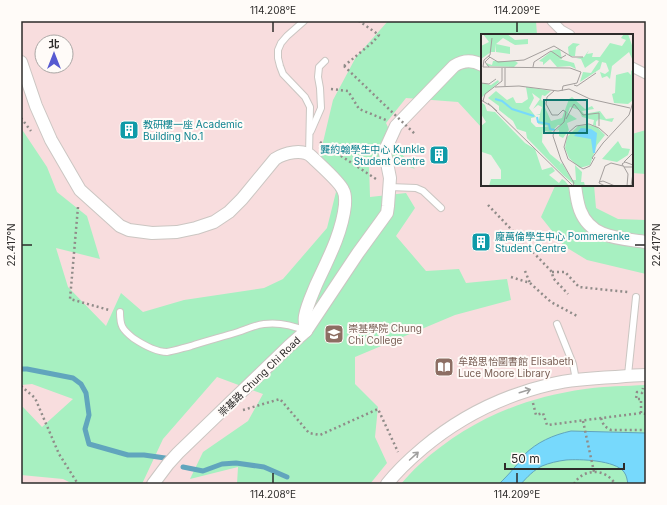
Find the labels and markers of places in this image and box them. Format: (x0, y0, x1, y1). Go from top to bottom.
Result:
place label: 教研樓一座 Academic Building No.1 (143, 118, 243, 142)
building icon: 教研樓一座 Academic Building No.1 (118, 119, 140, 141)
place label: 龔約翰學生中心 Kunkle Student Centre (320, 143, 425, 167)
building icon: 龔約翰學生中心 Kunkle Student Centre (428, 144, 450, 166)
place label: 龐萬倫學生中心 Pommerenke Student Centre (495, 230, 630, 254)
building icon: 龐萬倫學生中心 Pommerenke Student Centre (470, 231, 492, 253)
place label: 崇基學院 Chung Chi College (348, 322, 422, 346)
school or university icon: 崇基學院 Chung Chi College (323, 323, 345, 345)
place label: 牟路思怡圖書館 Elisabeth Luce Moore Library (458, 355, 574, 379)
library icon: 牟路思怡圖書館 Elisabeth Luce Moore Library (433, 356, 455, 378)

